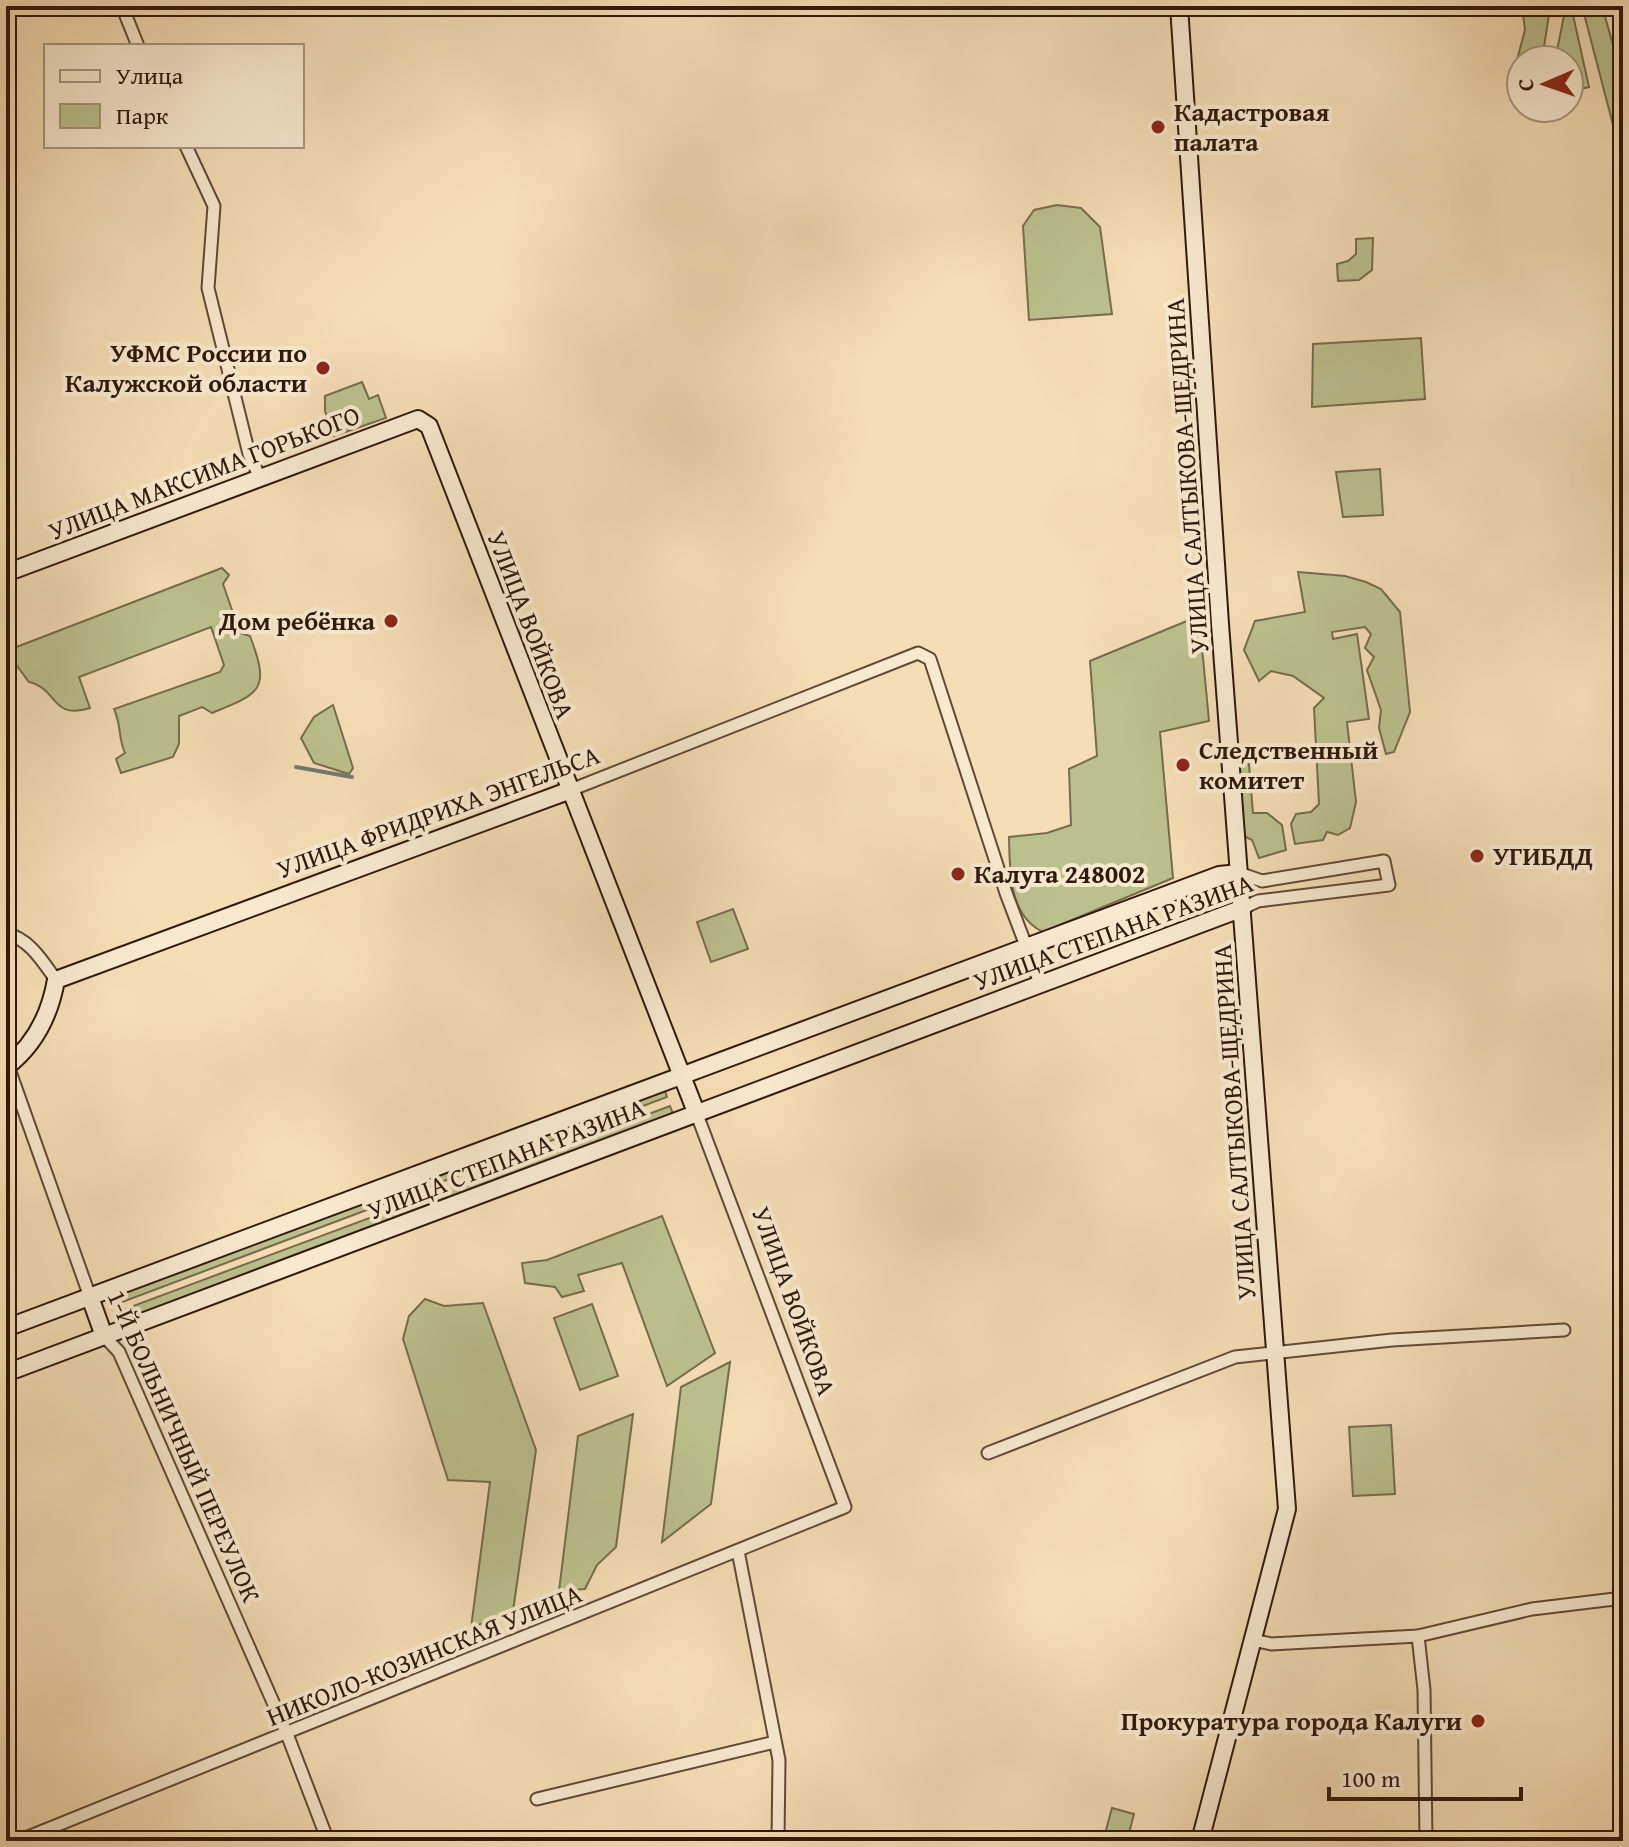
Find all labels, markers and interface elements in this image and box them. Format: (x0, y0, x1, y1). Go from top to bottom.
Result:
legend (44, 44, 304, 148)
north arrow (1505, 44, 1585, 124)
text: Улица (116, 58, 184, 93)
text: С (1509, 78, 1541, 91)
place label: Кадастровая палата (1174, 92, 1329, 161)
text: Парк (116, 98, 169, 133)
marker: Кадастровая палата (1149, 118, 1167, 136)
street label: УЛИЦА САЛТЫКОВА-ЩЕДРИНА (1155, 297, 1218, 655)
place label: УФМС России по Калужской области (65, 333, 307, 402)
marker: УФМС России по Калужской области (314, 359, 332, 377)
street label: УЛИЦА МАКСИМА ГОРЬКОГО (42, 395, 365, 550)
street label: УЛИЦА ВОЙКОВА (478, 525, 585, 725)
place label: Дом ребёнка (218, 601, 376, 640)
marker: Дом ребёнка (382, 612, 400, 630)
place label: Следственный комитет (1199, 730, 1378, 799)
street label: УЛИЦА ФРИДРИХА ЭНГЕЛЬСА (271, 735, 605, 888)
marker: Следственный комитет (1174, 756, 1192, 774)
place label: УГИБДД (1493, 836, 1593, 875)
marker: УГИБДД (1468, 847, 1486, 865)
place label: Калуга 248002 (974, 854, 1145, 893)
street label: УЛИЦА СТЕПАНА РАЗИНА (968, 863, 1258, 1000)
marker: Калуга 248002 (949, 865, 967, 883)
street label: УЛИЦА САЛТЫКОВА-ЩЕДРИНА (1202, 943, 1265, 1301)
street label: УЛИЦА СТЕПАНА РАЗИНА (361, 1087, 651, 1230)
street label: УЛИЦА ВОЙКОВА (742, 1201, 847, 1401)
street label: 1-Й БОЛЬНИЧНЫЙ ПЕРЕУЛОК (98, 1283, 271, 1608)
street label: НИКОЛО-КОЗИНСКАЯ УЛИЦА (260, 1573, 588, 1736)
place label: Прокуратура города Калуги (1121, 1701, 1462, 1740)
marker: Прокуратура города Калуги (1469, 1712, 1487, 1730)
scale bar (1329, 1751, 1521, 1801)
text: 100 m (1341, 1761, 1401, 1796)

